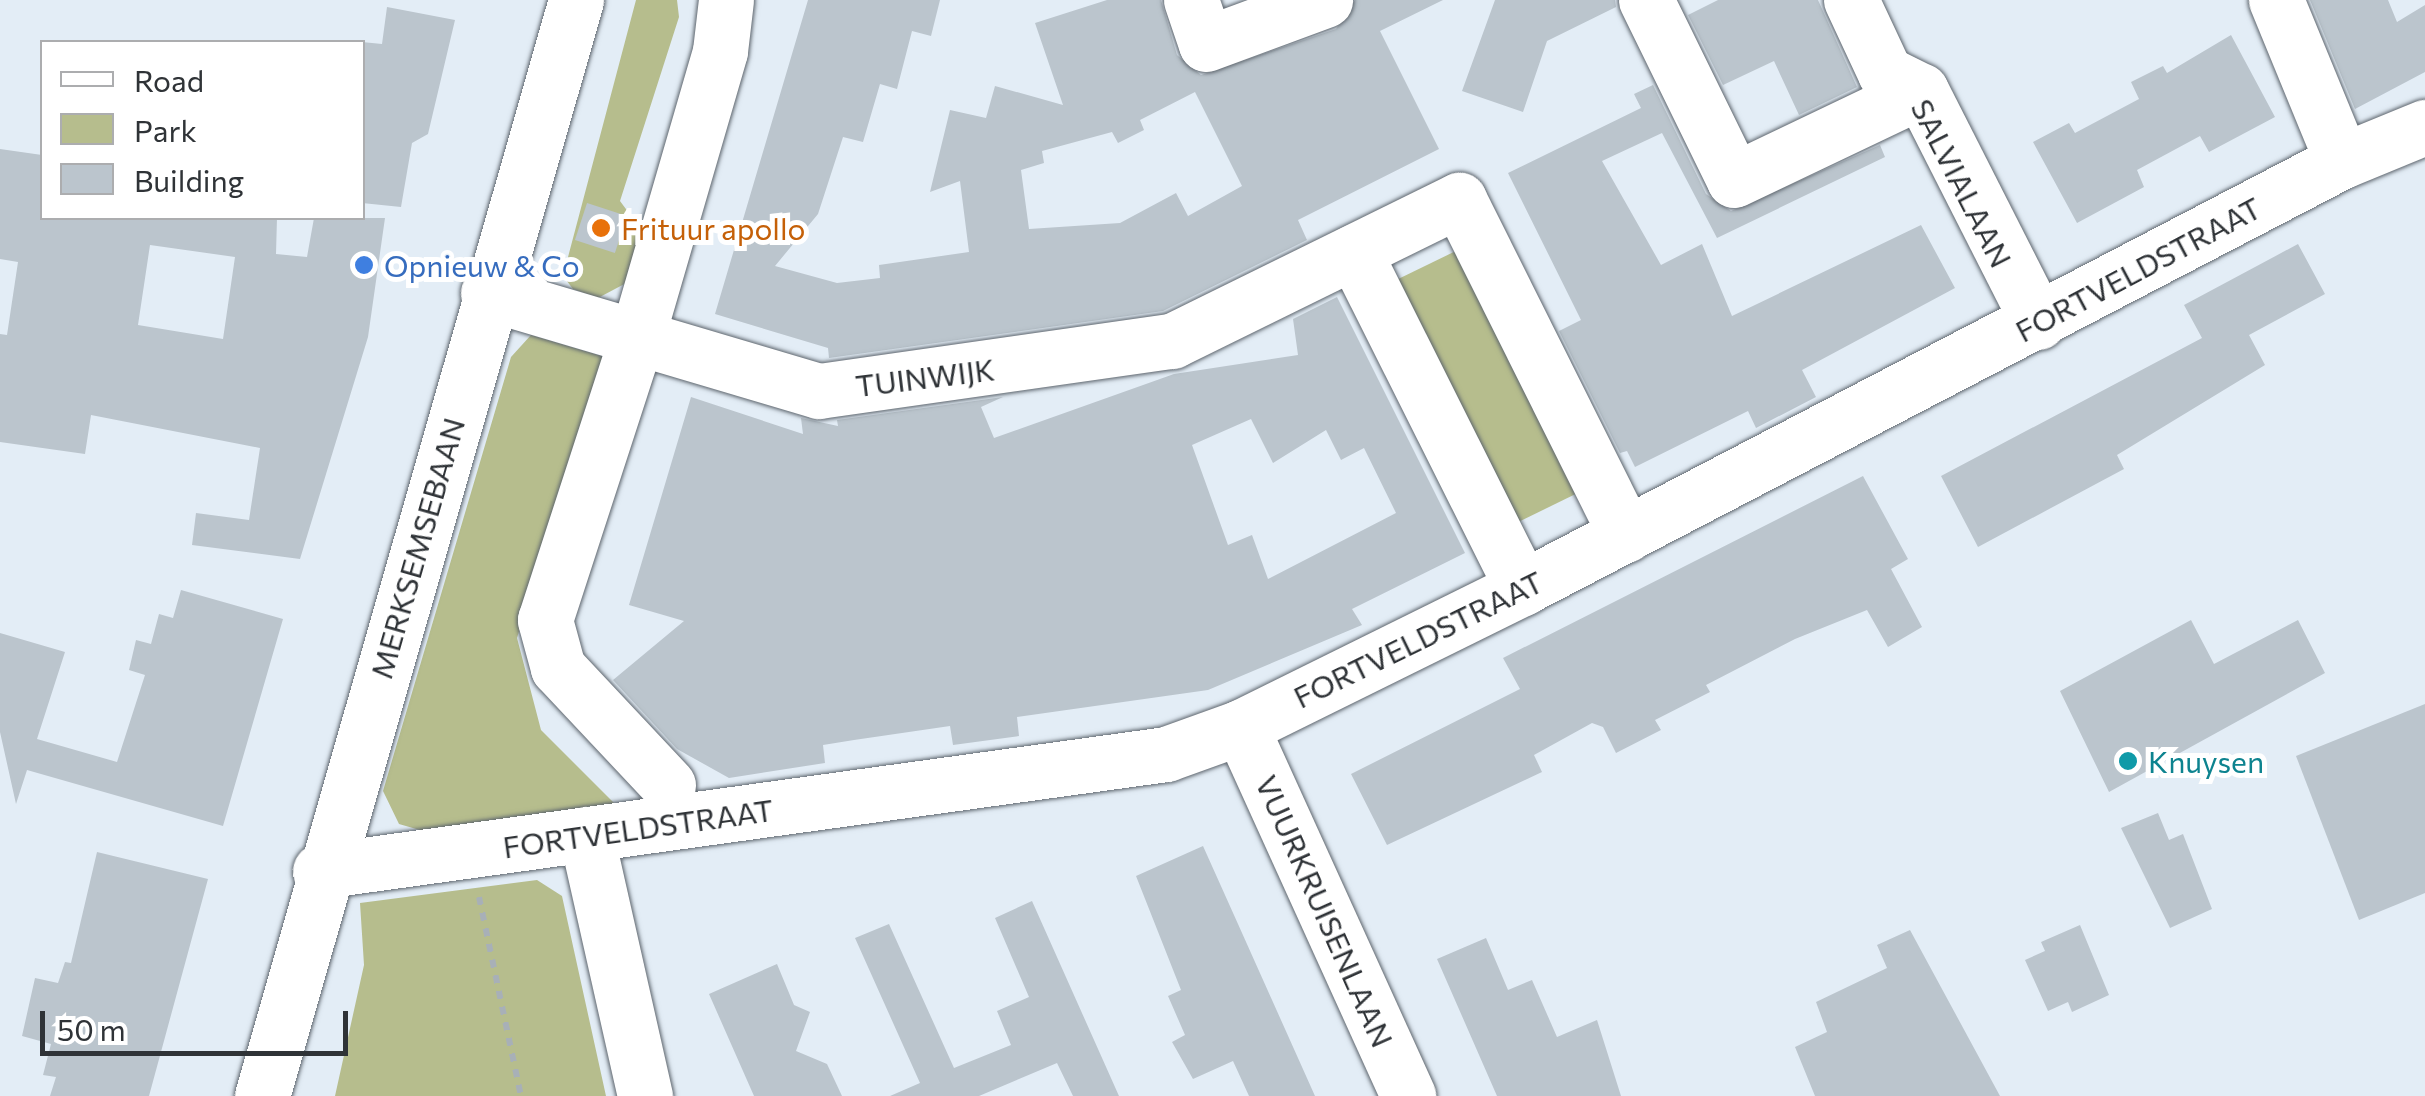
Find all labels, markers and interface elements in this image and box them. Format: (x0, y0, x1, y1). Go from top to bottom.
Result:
legend (40, 40, 365, 220)
text: Road (134, 61, 204, 98)
street label: SALVIALAAN (1904, 93, 2020, 273)
text: Park (134, 111, 197, 148)
text: Building (134, 161, 244, 198)
street label: FORTVELDSTRAAT (2009, 189, 2267, 349)
place label: Frituur apollo (621, 210, 806, 246)
marker: Frituur apollo (590, 217, 612, 239)
place label: Opnieuw & Co (384, 247, 580, 283)
marker: Opnieuw & Co (353, 254, 375, 276)
street label: TUINWIJK (853, 351, 997, 403)
street label: MERKSEMSEBAAN (363, 413, 471, 683)
street label: FORTVELDSTRAAT (1288, 563, 1548, 715)
place label: Knuysen (2148, 743, 2264, 779)
marker: Knuysen (2117, 750, 2139, 772)
street label: VUURKRUISENLAAN (1249, 770, 1401, 1052)
street label: FORTVELDSTRAAT (500, 791, 776, 865)
scale bar (45, 991, 352, 1053)
text: 50 m (57, 1010, 126, 1047)

